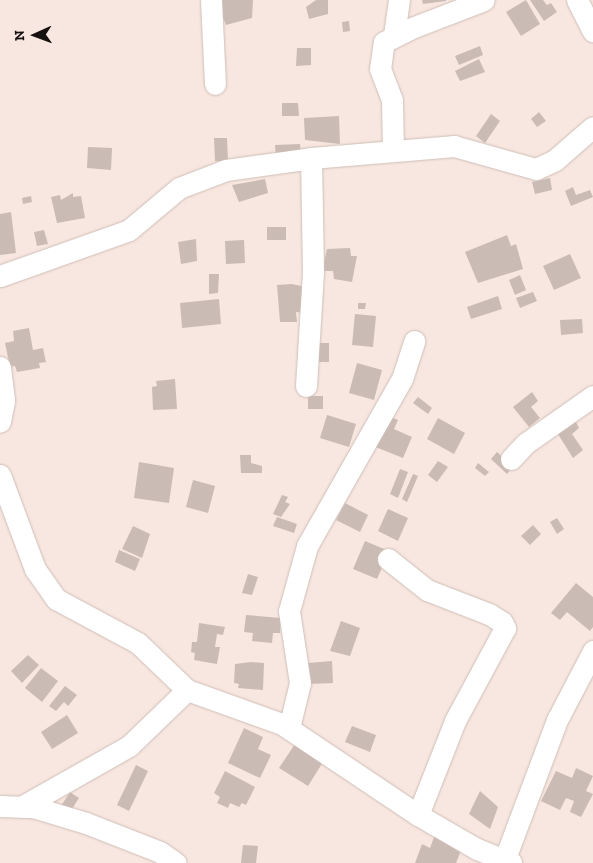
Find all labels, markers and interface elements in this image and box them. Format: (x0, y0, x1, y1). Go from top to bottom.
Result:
north arrow (10, 10, 60, 60)
text: N (11, 30, 28, 41)

